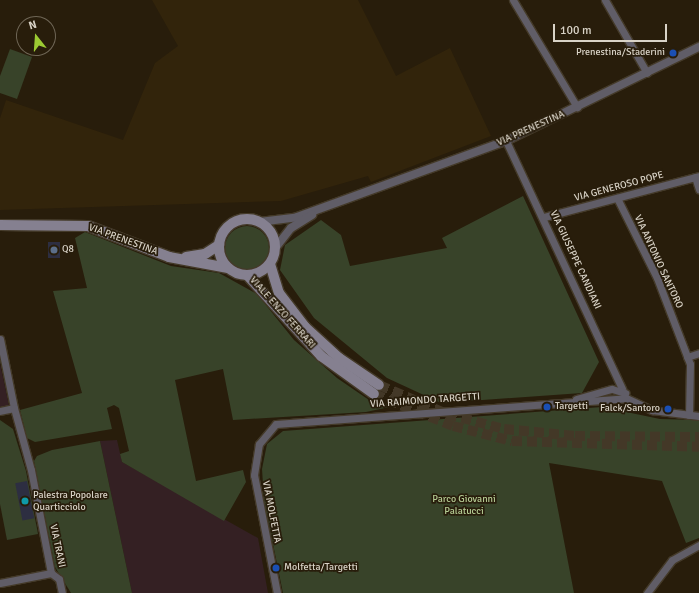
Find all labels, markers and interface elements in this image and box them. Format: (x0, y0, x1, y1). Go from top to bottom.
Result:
north arrow (16, 16, 56, 56)
scale bar (555, 16, 669, 42)
text: N (27, 18, 38, 32)
text: 100 m (560, 23, 592, 38)
place label: Prenestina/Staderini (576, 47, 665, 59)
marker: Prenestina/Staderini (668, 48, 678, 58)
street label: VIA PRENESTINA (495, 109, 567, 149)
street label: VIA GENEROSO POPE (573, 169, 665, 205)
street label: VIA GIUSEPPE CANDIANI (547, 209, 603, 311)
street label: VIA ANTONIO SANTORO (631, 213, 685, 311)
street label: VIA PRENESTINA (87, 222, 159, 258)
place label: Q8 (62, 244, 74, 256)
marker: Q8 (49, 245, 59, 255)
street label: VIALE ENZO FERRARI (247, 275, 317, 351)
street label: VIA RAIMONDO TARGETTI (370, 391, 480, 411)
place label: Targetti (555, 401, 588, 413)
marker: Targetti (542, 402, 552, 412)
place label: Falck/Santoro (600, 403, 660, 415)
marker: Falck/Santoro (663, 404, 673, 414)
street label: VIA MOLFETTA (259, 480, 283, 544)
place label: Palestra Popolare Quarticciolo (33, 489, 108, 512)
park label: Parco Giovanni Palatucci (432, 493, 496, 516)
marker: Palestra Popolare Quarticciolo (20, 496, 30, 506)
street label: VIA TRANI (47, 523, 67, 569)
place label: Molfetta/Targetti (284, 562, 358, 574)
marker: Molfetta/Targetti (271, 563, 281, 573)

